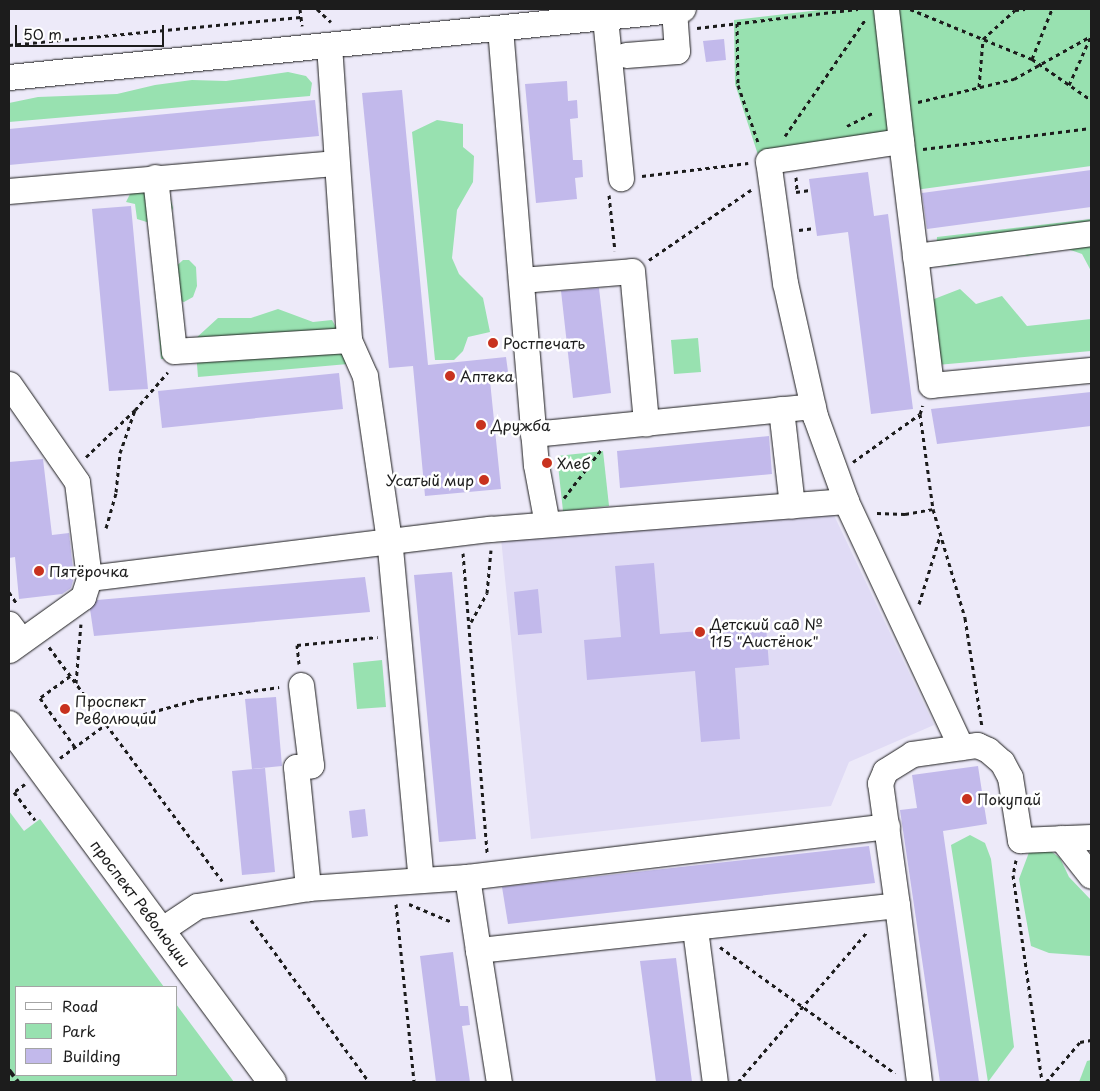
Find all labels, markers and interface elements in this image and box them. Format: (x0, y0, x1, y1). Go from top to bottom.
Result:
scale bar (18, 15, 166, 47)
text: 50 m (23, 22, 62, 45)
place label: Ростпечать (503, 334, 585, 352)
marker: Ростпечать (487, 337, 499, 349)
place label: Аптека (460, 367, 514, 385)
marker: Аптека (444, 370, 456, 382)
place label: Дружба (491, 416, 551, 434)
marker: Дружба (475, 419, 487, 431)
place label: Хлеб (557, 454, 590, 472)
marker: Хлеб (541, 457, 553, 469)
place label: Усатый мир (386, 471, 474, 489)
marker: Усатый мир (478, 474, 490, 486)
place label: Пятёрочка (49, 562, 128, 580)
marker: Пятёрочка (33, 565, 45, 577)
place label: Детский сад № 115 "Аистёнок" (710, 614, 824, 649)
marker: Детский сад № 115 "Аистёнок" (694, 626, 706, 638)
place label: Проспект Революции (75, 691, 157, 726)
marker: Проспект Революции (59, 703, 71, 715)
place label: Покупай (977, 790, 1041, 808)
marker: Покупай (961, 793, 973, 805)
street label: проспект Революции (87, 836, 195, 970)
legend (15, 986, 178, 1076)
text: Road (62, 994, 98, 1017)
text: Park (62, 1019, 96, 1042)
text: Building (62, 1044, 121, 1067)

